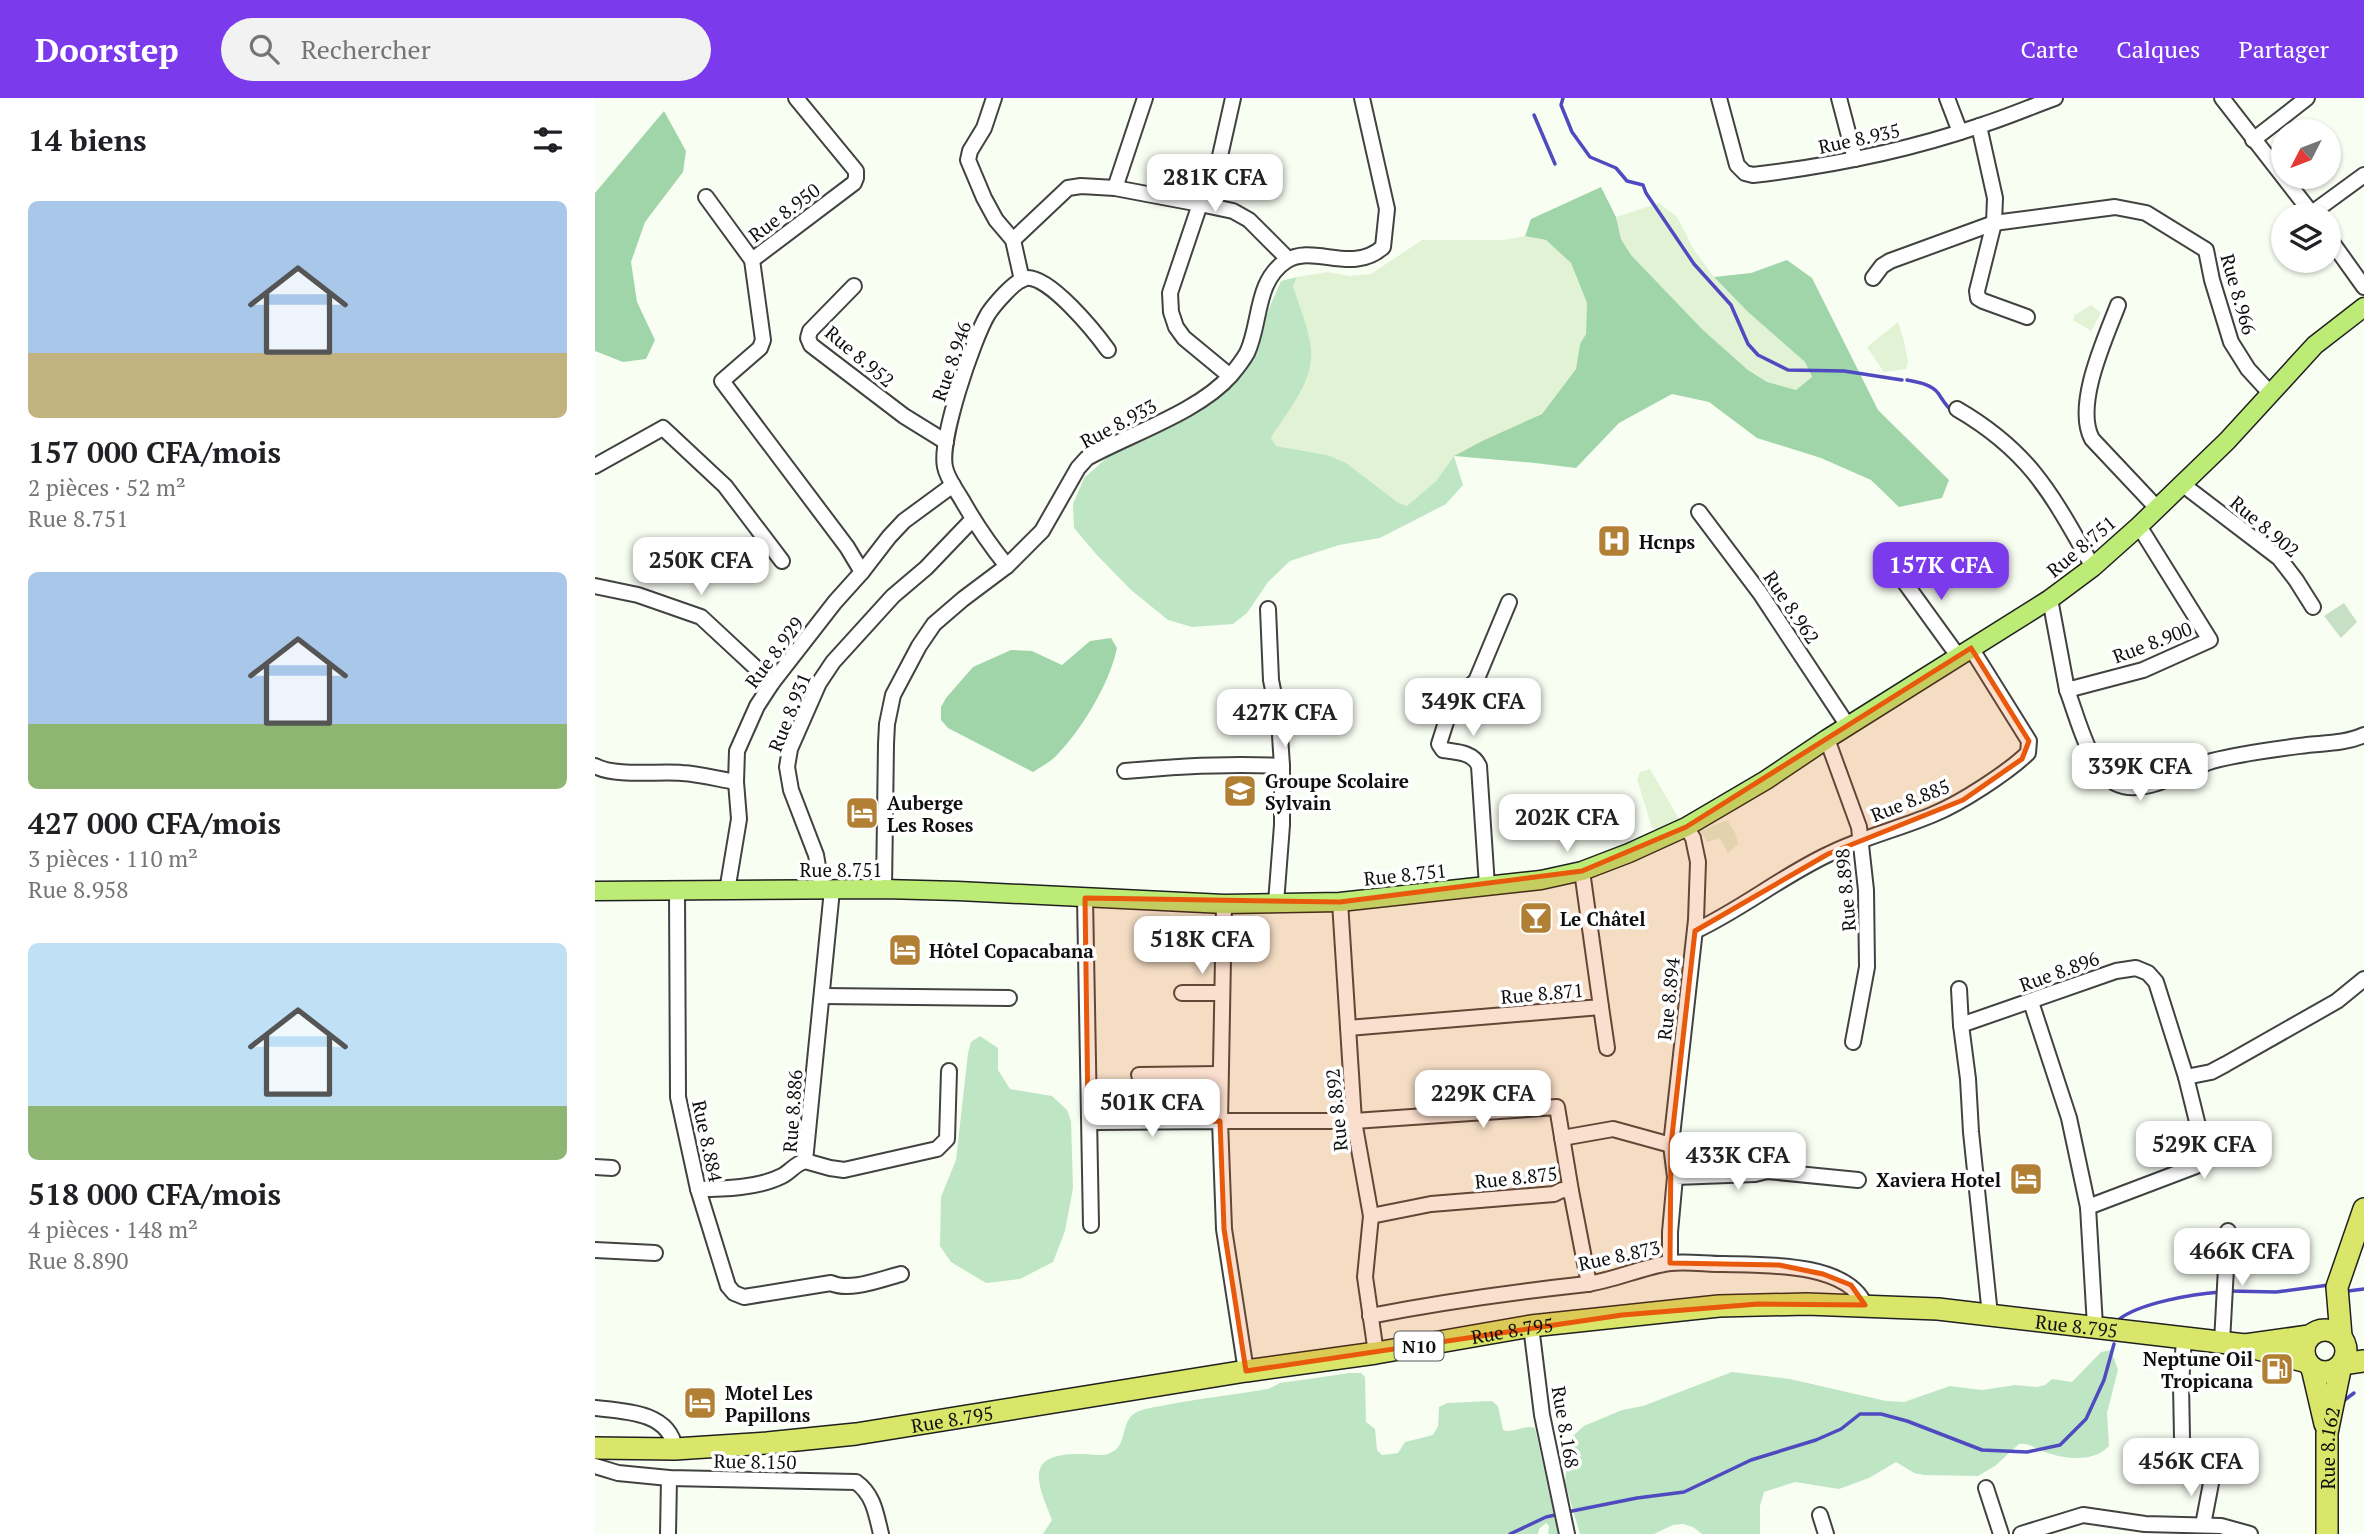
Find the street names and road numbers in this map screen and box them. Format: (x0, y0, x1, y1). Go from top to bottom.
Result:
street label: Rue 8.935 (1816, 117, 1902, 159)
street label: Rue 8.950 (743, 177, 825, 247)
street label: Rue 8.966 (2216, 251, 2262, 337)
street label: Rue 8.946 (926, 318, 976, 404)
street label: Rue 8.952 (820, 320, 900, 392)
street label: Rue 8.933 (1075, 392, 1161, 454)
street label: Rue 8.902 (2225, 490, 2305, 562)
street label: Rue 8.751 (2041, 510, 2121, 582)
street label: Rue 8.962 (1758, 566, 1826, 648)
street label: Rue 8.929 (739, 611, 809, 693)
street label: Rue 8.900 (2109, 615, 2195, 669)
street label: Rue 8.931 (762, 669, 816, 755)
street label: Rue 8.885 (1867, 773, 1953, 827)
street label: Rue 8.898 (1829, 848, 1861, 932)
street label: Rue 8.751 (800, 857, 883, 882)
street label: Rue 8.751 (1362, 857, 1448, 891)
street label: Rue 8.896 (2016, 945, 2102, 997)
street label: Rue 8.894 (1651, 956, 1685, 1042)
street label: Rue 8.871 (1500, 977, 1584, 1009)
street label: Rue 8.892 (1319, 1067, 1353, 1153)
street label: Rue 8.886 (777, 1069, 807, 1153)
street label: Rue 8.884 (687, 1098, 729, 1185)
street label: Rue 8.875 (1473, 1160, 1559, 1194)
street label: Rue 8.873 (1576, 1234, 1662, 1276)
street label: Rue 8.795 (2034, 1308, 2119, 1343)
street label: Rue 8.795 (1469, 1311, 1554, 1349)
road number: N10 (1395, 1331, 1443, 1360)
street label: Rue 8.168 (1546, 1384, 1586, 1470)
street label: Rue 8.795 (909, 1400, 995, 1437)
street label: Rue 8.162 (2314, 1404, 2345, 1490)
street label: Rue 8.150 (713, 1448, 797, 1474)

